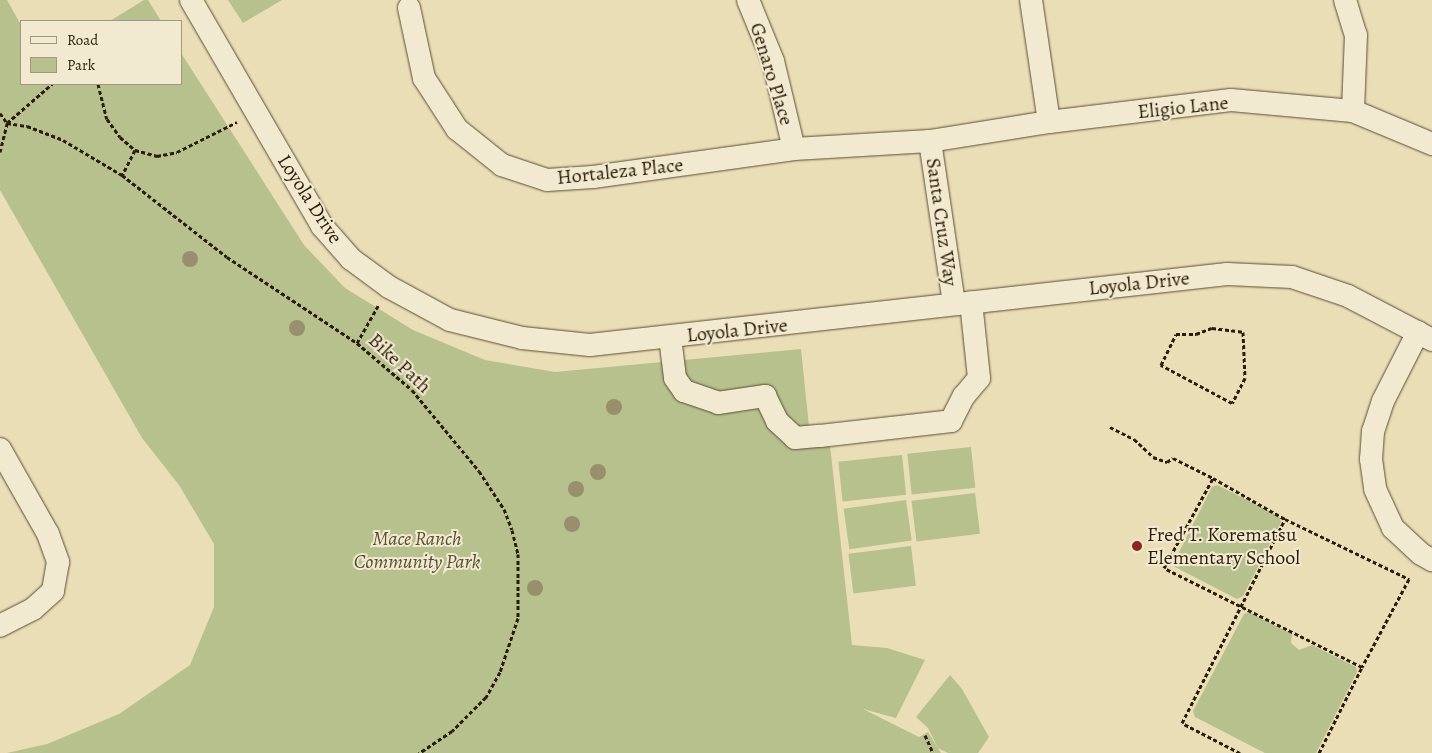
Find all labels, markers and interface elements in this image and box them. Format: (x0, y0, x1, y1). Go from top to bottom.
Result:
legend (20, 20, 182, 85)
street label: Genaro Place (745, 20, 799, 128)
text: Road (67, 30, 98, 50)
text: Park (67, 55, 95, 75)
street label: Eligio Lane (1136, 90, 1230, 124)
street label: Loyola Drive (272, 150, 348, 248)
street label: Hortaleza Place (556, 152, 684, 190)
street label: Santa Cruz Way (921, 156, 963, 288)
street label: Loyola Drive (1087, 266, 1191, 300)
street label: Loyola Drive (685, 313, 789, 347)
street label: Bike Path (364, 328, 436, 398)
place label: Fred T. Korematsu Elementary School (1147, 522, 1300, 569)
park label: Mace Ranch Community Park (354, 527, 480, 574)
marker: Fred T. Korematsu Elementary School (1131, 540, 1143, 552)

